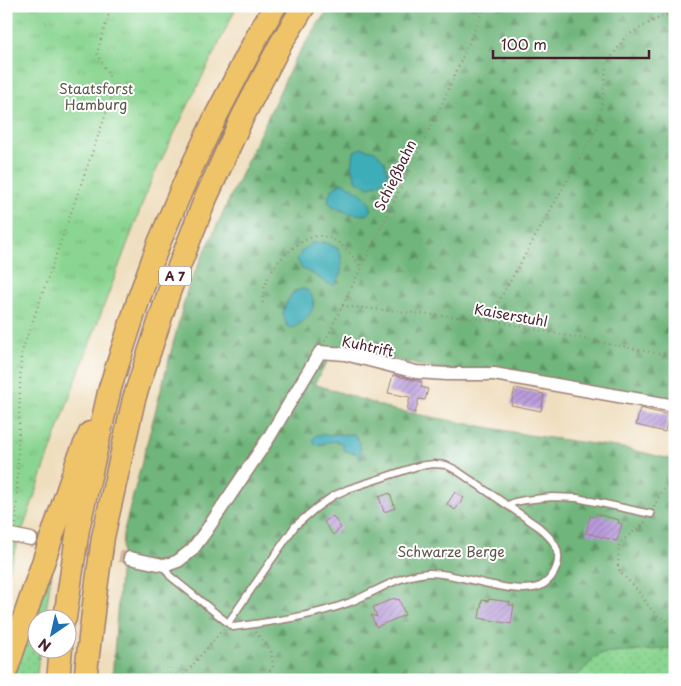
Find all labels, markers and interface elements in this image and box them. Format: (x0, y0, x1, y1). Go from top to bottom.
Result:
scale bar (493, 28, 650, 60)
text: 100 m (501, 32, 547, 55)
park label: Staatsforst Hamburg (59, 78, 133, 115)
street label: Schießbahn (369, 136, 421, 214)
road number: A 7 (159, 266, 191, 286)
street label: Kaiserstuhl (473, 298, 549, 332)
street label: Kuhtrift (340, 330, 396, 362)
park label: Schwarze Berge (397, 541, 505, 562)
north arrow (28, 608, 78, 658)
text: N (34, 633, 55, 657)

